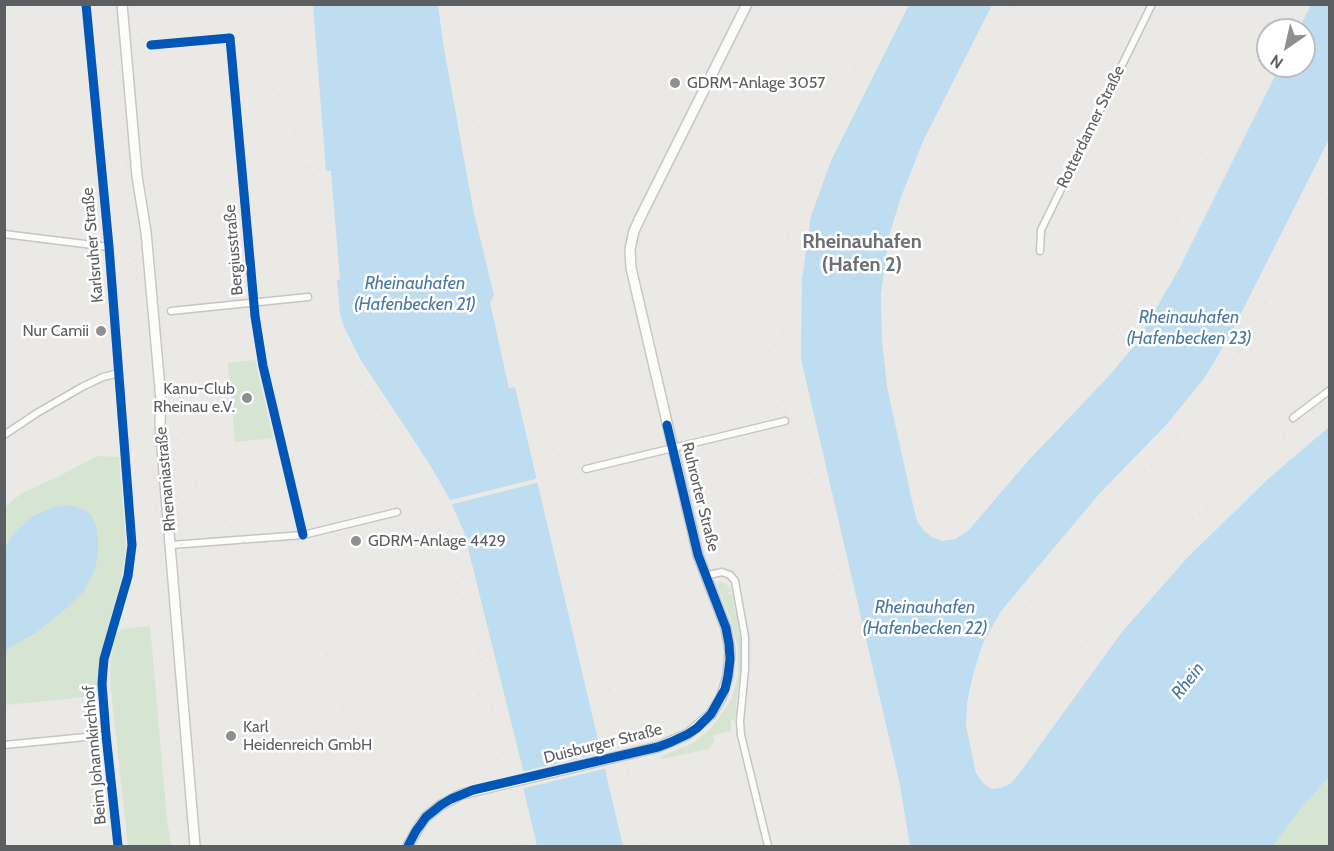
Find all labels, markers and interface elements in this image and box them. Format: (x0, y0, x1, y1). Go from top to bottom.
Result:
north arrow (1256, 18, 1316, 78)
text: N (1267, 51, 1287, 73)
street label: Rotterdamer Straße (1053, 63, 1129, 191)
place label: GDRM-Anlage 3057 (687, 73, 825, 93)
marker: GDRM-Anlage 3057 (668, 76, 682, 90)
street label: Karlsruher Straße (78, 187, 108, 303)
street label: Bergiusstraße (220, 204, 248, 296)
district label: Rheinauhafen (Hafen 2) (802, 230, 922, 277)
water label: Rheinauhafen (Hafenbecken 21) (354, 273, 476, 316)
water label: Rheinauhafen (Hafenbecken 23) (1126, 307, 1252, 350)
place label: Nur Camii (23, 321, 89, 341)
marker: Nur Camii (94, 324, 108, 338)
place label: Kanu-Club Rheinau e.V. (153, 379, 235, 417)
marker: Kanu-Club Rheinau e.V. (240, 391, 254, 405)
street label: Rhenaniastraße (152, 426, 180, 532)
street label: Ruhrorter Straße (677, 440, 723, 554)
place label: GDRM-Anlage 4429 (368, 531, 506, 551)
marker: GDRM-Anlage 4429 (349, 534, 363, 548)
water label: Rheinauhafen (Hafenbecken 22) (862, 597, 988, 640)
water label: Rhein (1167, 658, 1209, 704)
street label: Beim Johannkirchhof (79, 685, 111, 825)
place label: Karl Heidenreich GmbH (243, 717, 372, 755)
street label: Duisburger Straße (542, 720, 664, 768)
marker: Karl Heidenreich GmbH (224, 729, 238, 743)

